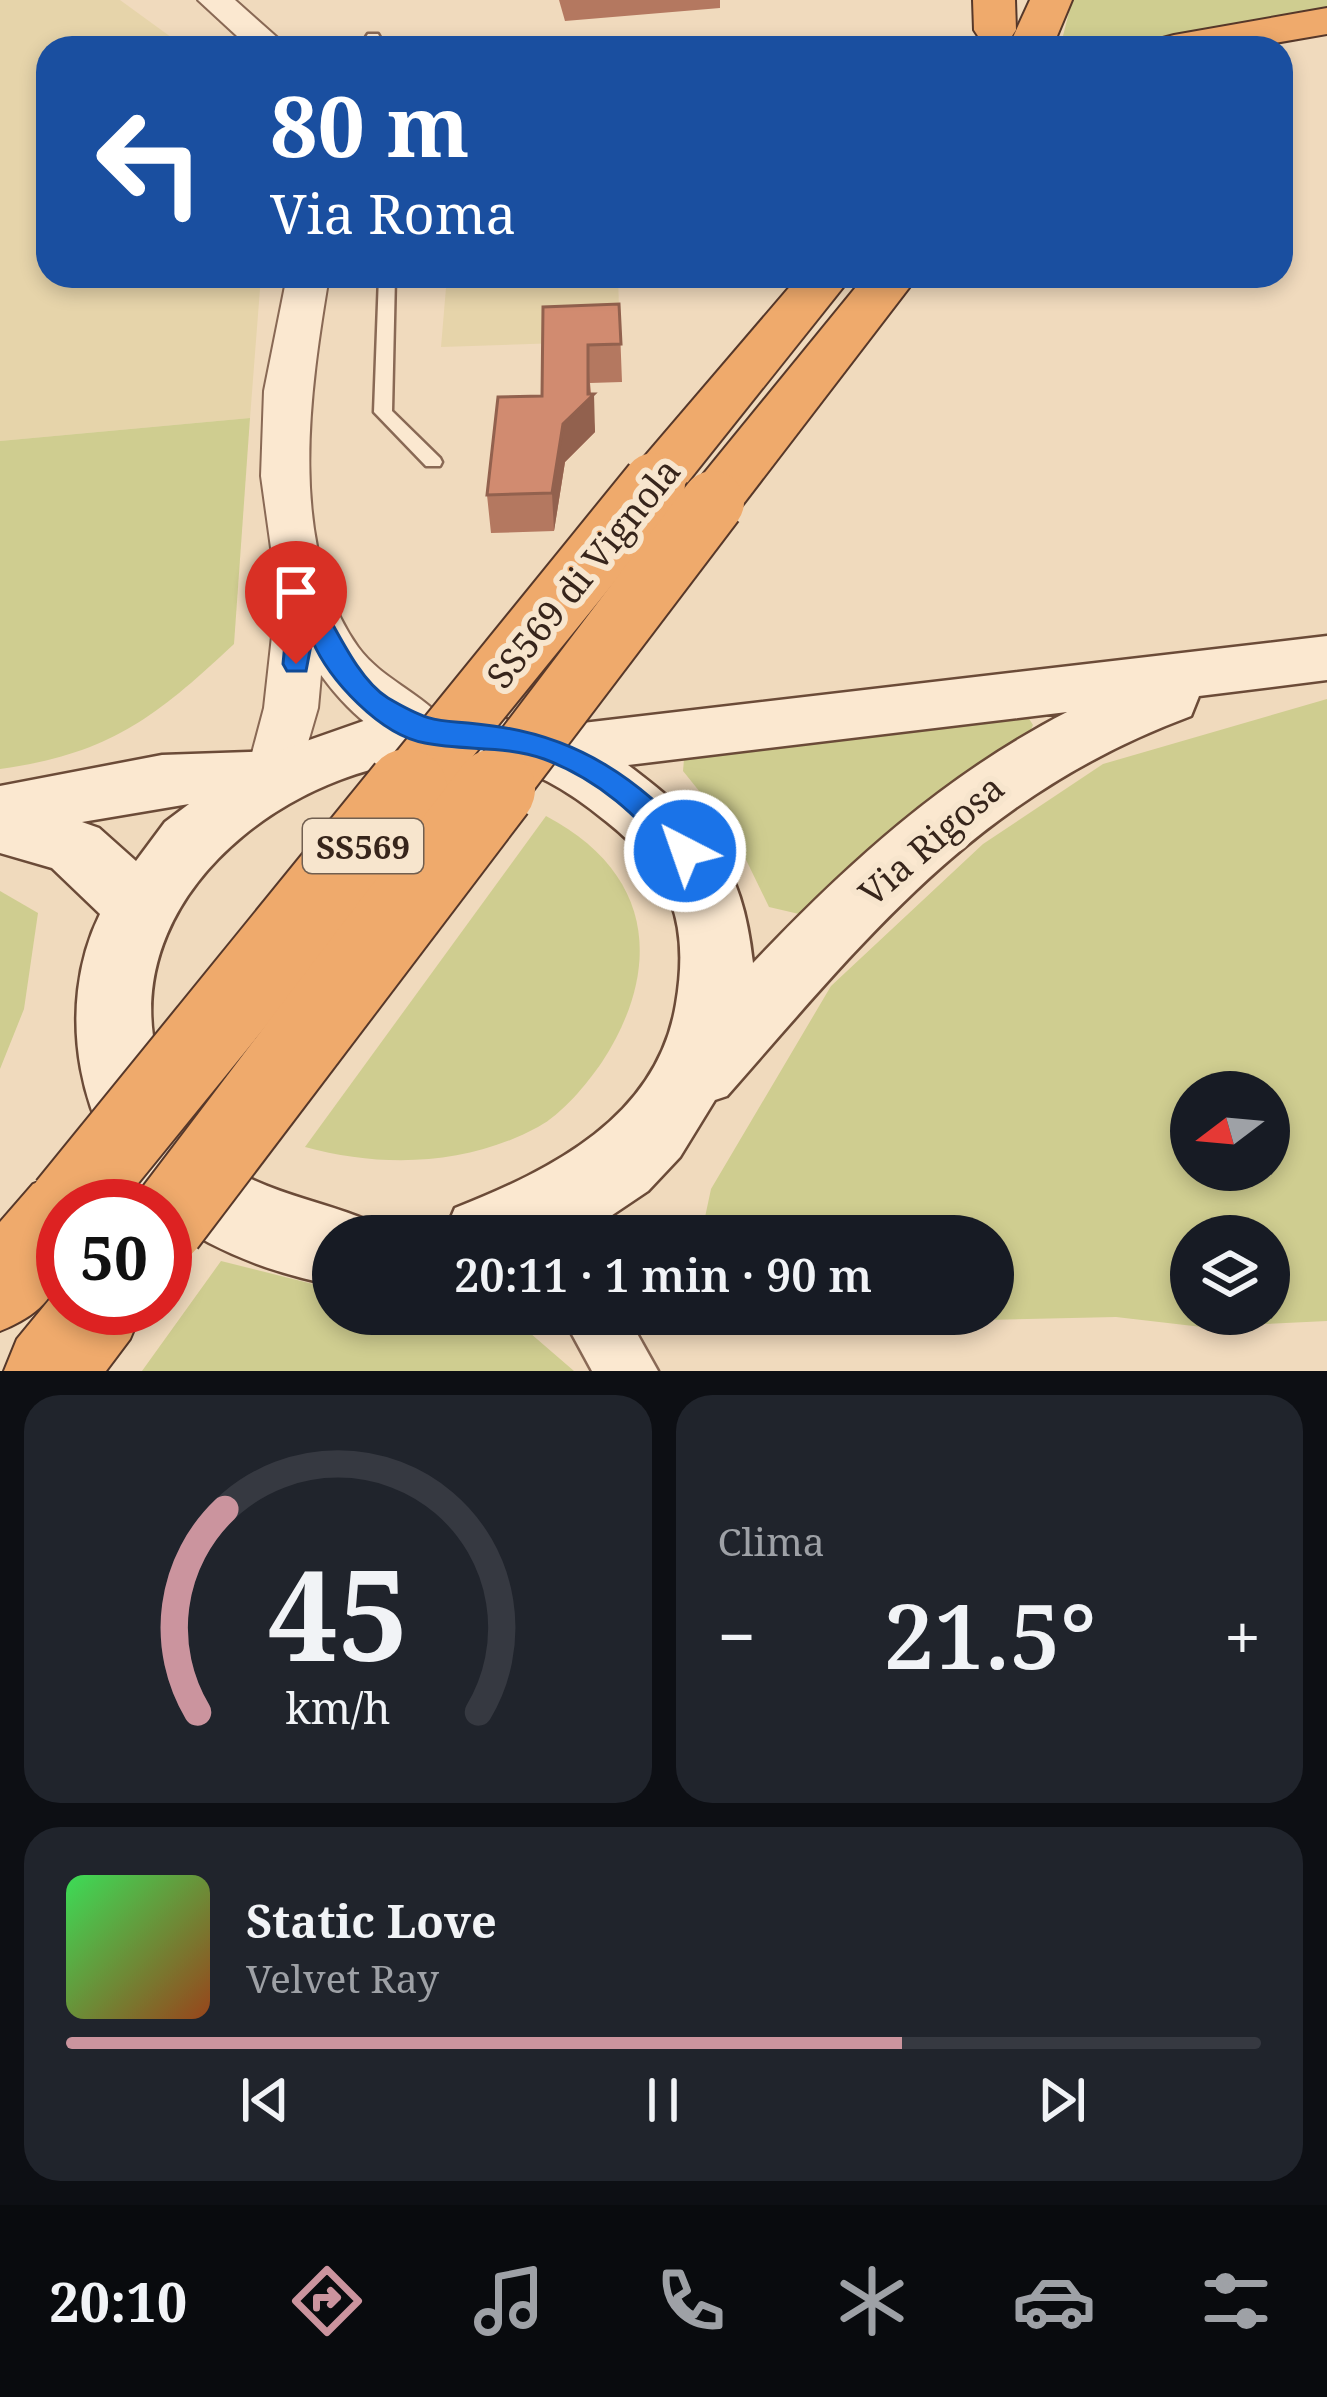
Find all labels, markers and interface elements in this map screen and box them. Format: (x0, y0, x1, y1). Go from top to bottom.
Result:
text: 80 m (270, 67, 470, 182)
icon: left (72, 84, 228, 240)
text: Via Roma (270, 176, 516, 250)
street label: SS569 di Vignola (475, 448, 691, 698)
pin (245, 541, 347, 664)
icon: arrive (263, 559, 329, 625)
street label: Via Rigosa (848, 763, 1014, 917)
position arrow (622, 788, 748, 914)
road number: SS569 (303, 819, 423, 873)
north arrow (1170, 1071, 1290, 1191)
map controls (1170, 1071, 1290, 1335)
speed limit sign: 50 (36, 1179, 192, 1335)
button: layers (1170, 1215, 1290, 1335)
text: 20:11 · 1 min · 90 m (454, 1244, 872, 1305)
text: Clima (718, 1514, 825, 1567)
text: 45 (267, 1528, 408, 1698)
text: 21.5° (883, 1573, 1096, 1695)
text: − (718, 1590, 756, 1680)
text: + (1224, 1590, 1261, 1680)
text: km/h (285, 1678, 390, 1737)
text: Static Love (246, 1890, 497, 1951)
text: Velvet Ray (246, 1951, 439, 2004)
icon: previous (232, 2067, 298, 2133)
icon: pause (630, 2067, 696, 2133)
icon: next (1029, 2067, 1095, 2133)
icon: directions (285, 2259, 369, 2343)
icon: music (467, 2259, 551, 2343)
icon: phone (649, 2259, 733, 2343)
icon: climate (830, 2259, 914, 2343)
icon: car (1012, 2259, 1096, 2343)
icon: filters (1194, 2259, 1278, 2343)
text: 20:10 (49, 2264, 187, 2338)

